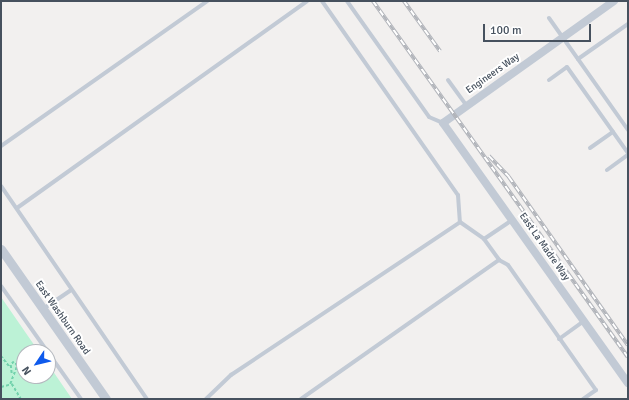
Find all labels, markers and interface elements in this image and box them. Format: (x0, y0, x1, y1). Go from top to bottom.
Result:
scale bar (485, 16, 593, 42)
text: 100 m (490, 23, 522, 38)
street label: Engineers Way (464, 51, 522, 97)
street label: East La Madre Way (516, 211, 572, 283)
street label: East Washburn Road (32, 279, 92, 357)
north arrow (16, 344, 56, 384)
text: N (19, 364, 34, 377)

